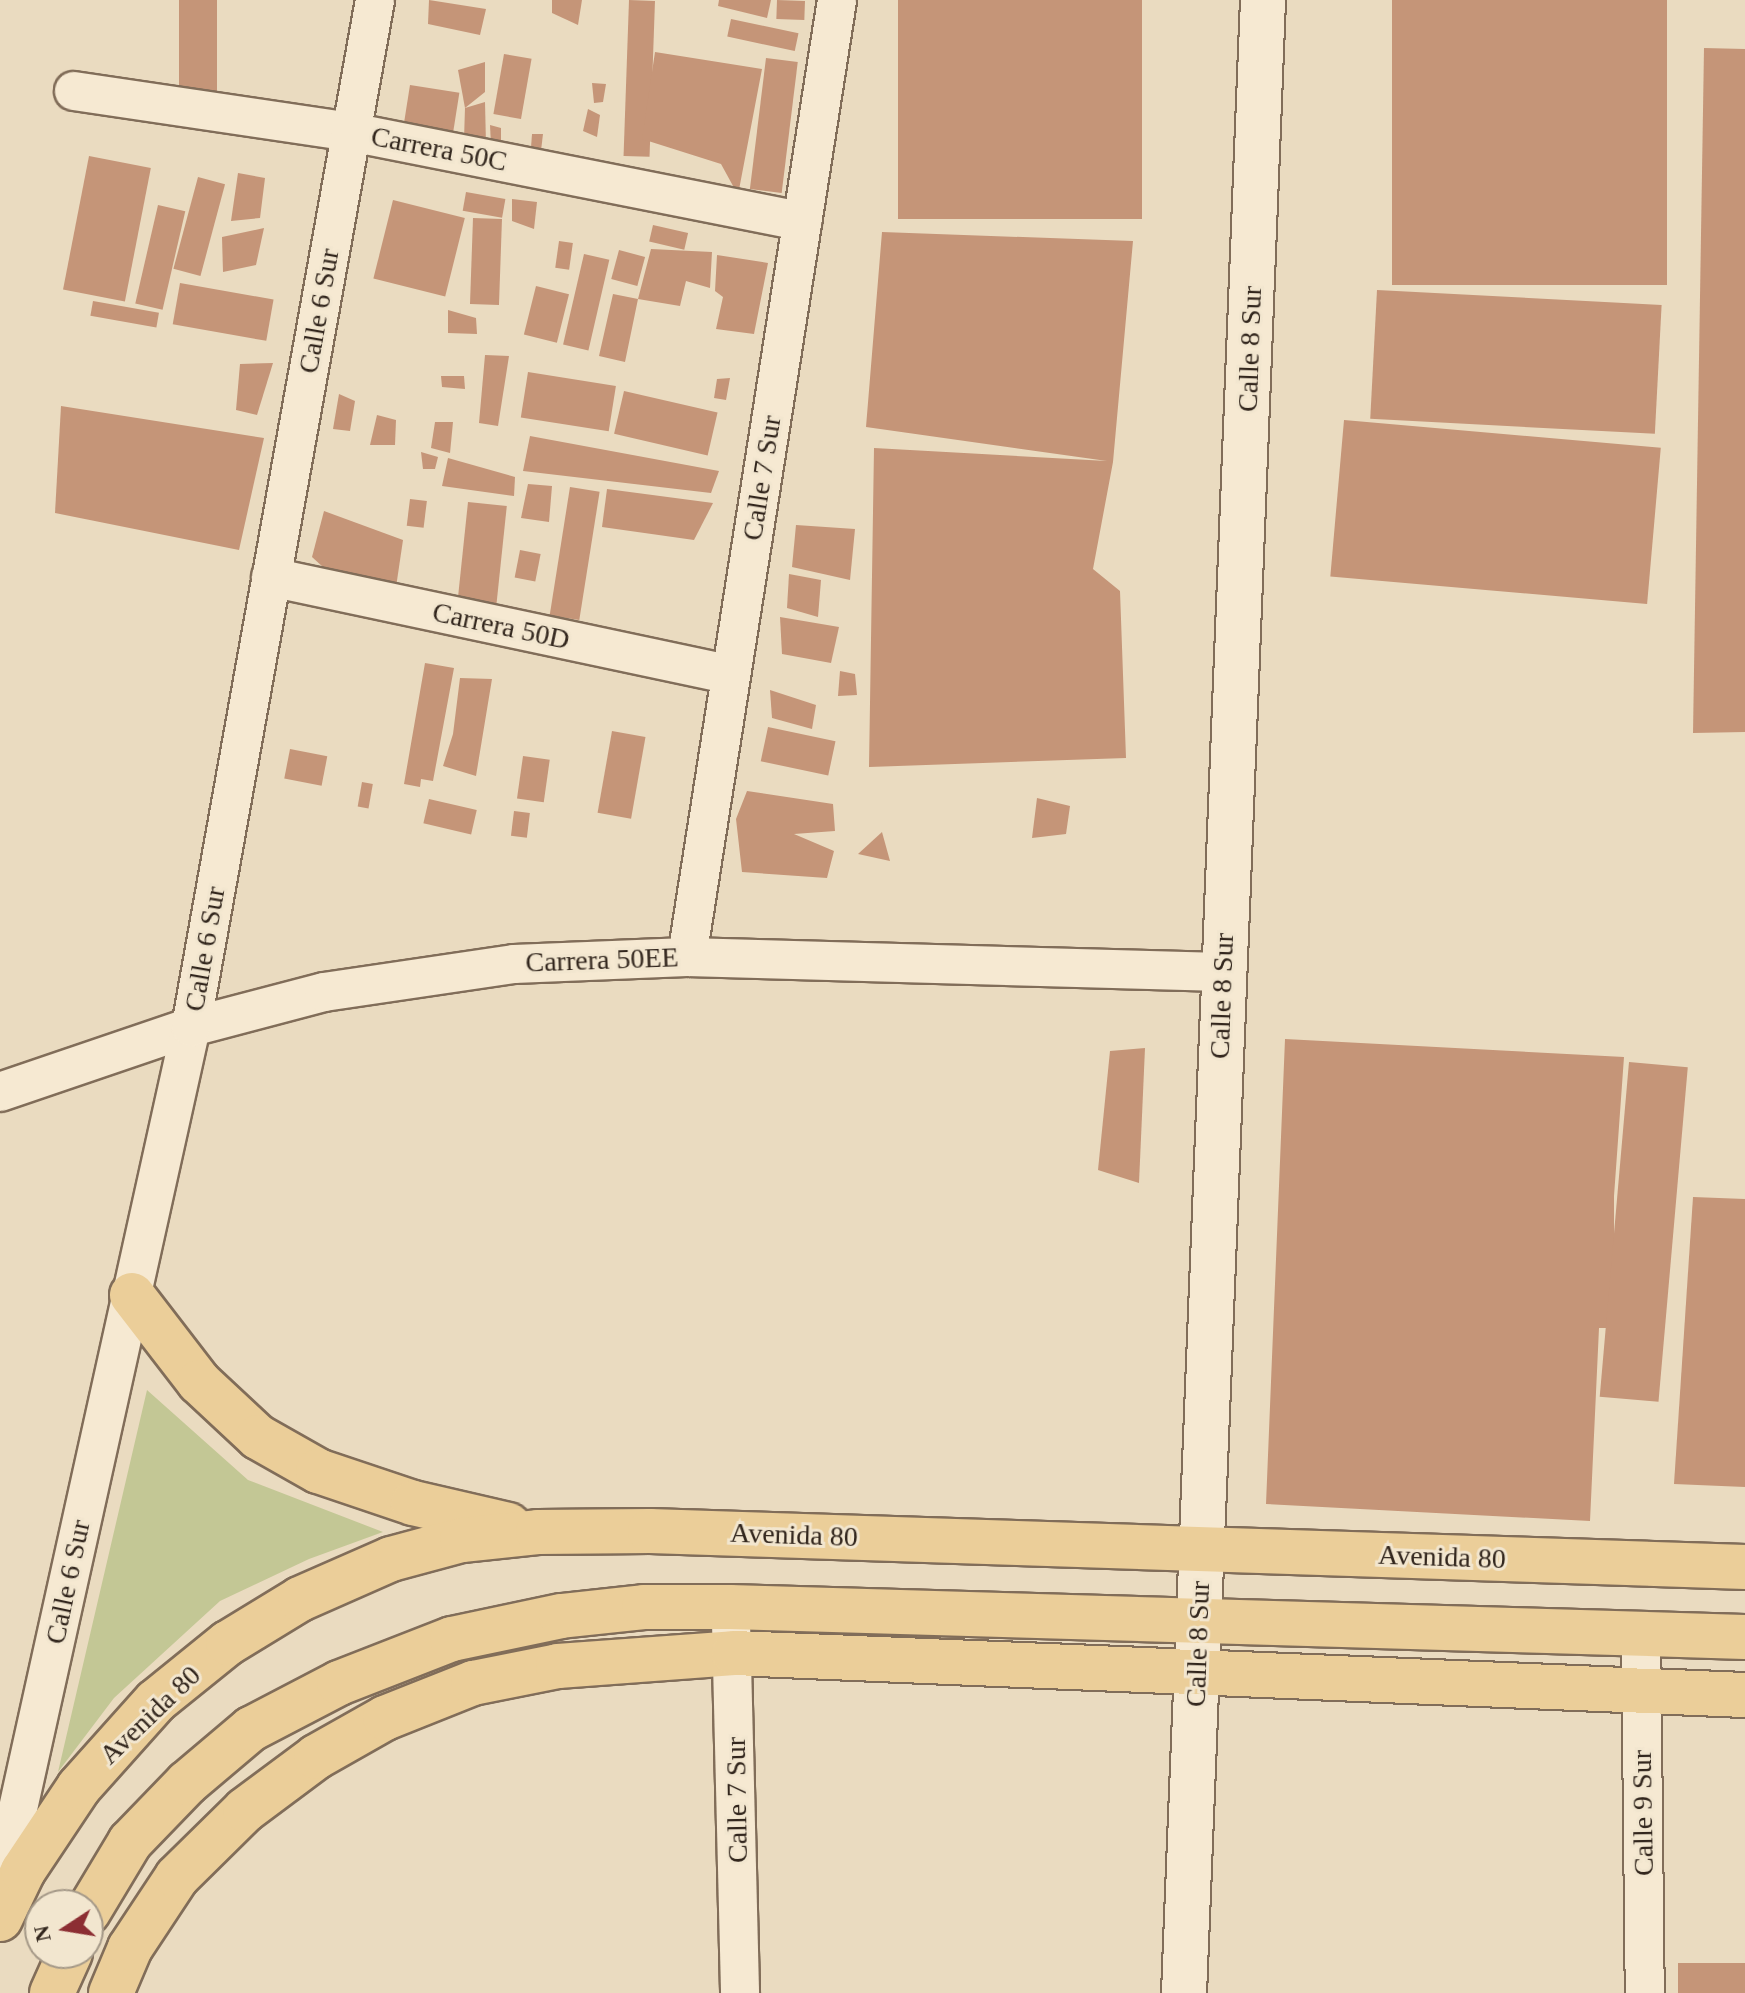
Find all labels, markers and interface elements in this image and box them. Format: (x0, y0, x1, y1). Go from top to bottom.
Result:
street label: Carrera 50C (368, 119, 510, 179)
street label: Calle 6 Sur (292, 246, 346, 376)
street label: Calle 8 Sur (1231, 285, 1269, 413)
street label: Calle 7 Sur (736, 413, 788, 543)
street label: Carrera 50D (429, 595, 573, 657)
street label: Calle 6 Sur (178, 884, 232, 1014)
street label: Calle 8 Sur (1203, 932, 1241, 1060)
street label: Carrera 50EE (525, 941, 679, 979)
street label: Avenida 80 (730, 1516, 858, 1554)
street label: Calle 6 Sur (38, 1517, 98, 1647)
street label: Avenida 80 (1378, 1538, 1506, 1576)
street label: Calle 8 Sur (1179, 1580, 1217, 1708)
street label: Avenida 80 (92, 1659, 208, 1771)
street label: Calle 7 Sur (719, 1737, 755, 1863)
street label: Calle 9 Sur (1625, 1750, 1661, 1876)
north arrow (24, 1889, 104, 1969)
text: N (28, 1923, 56, 1944)

